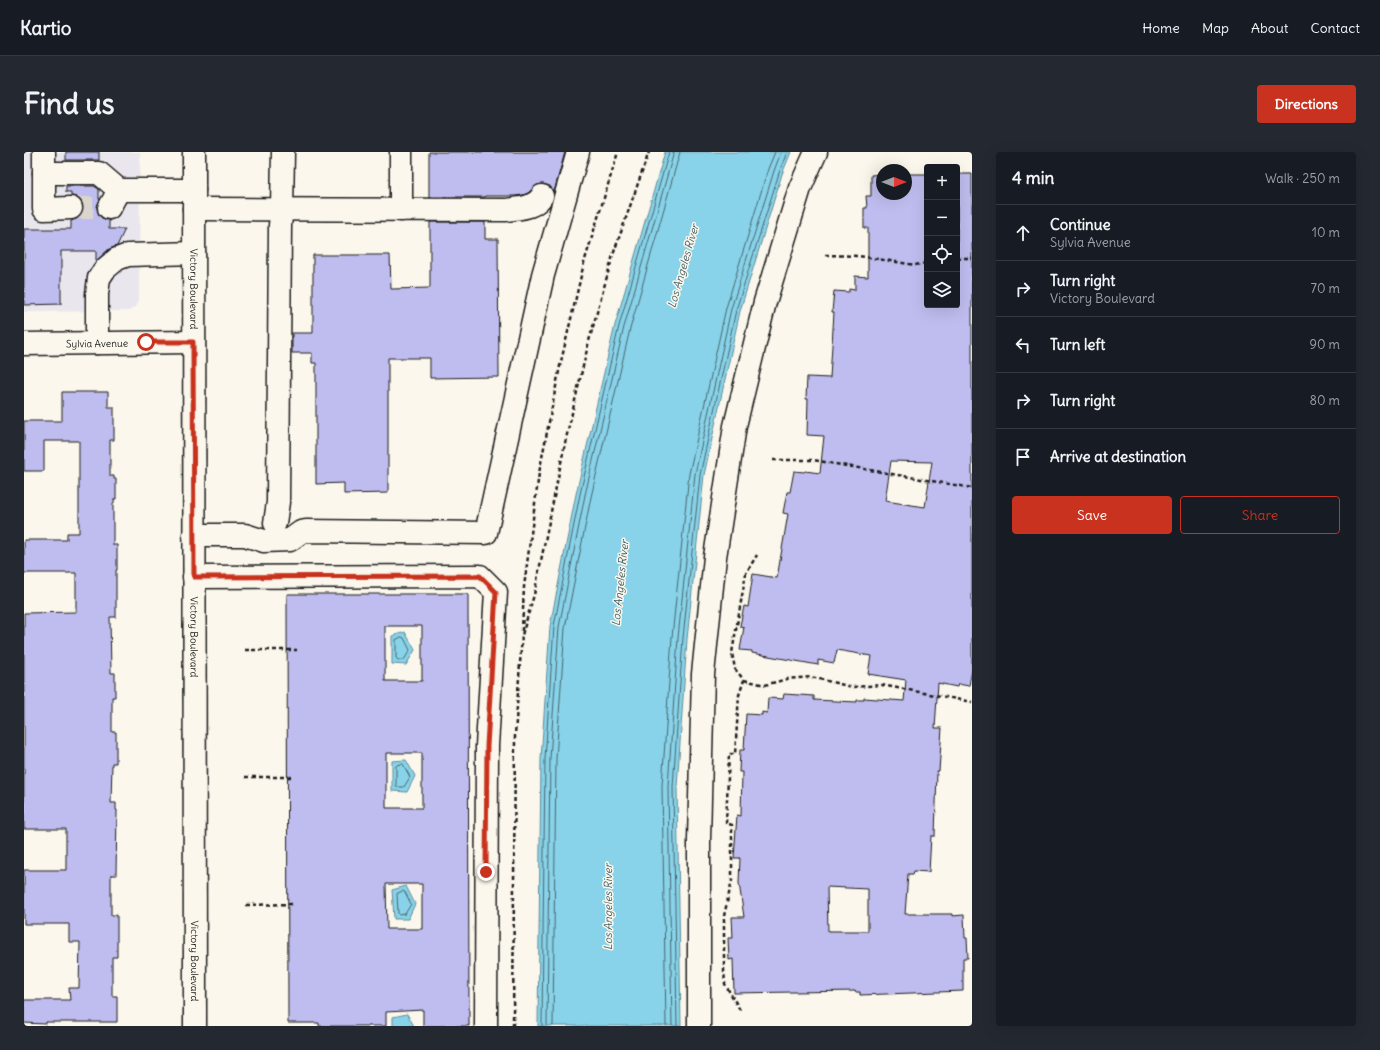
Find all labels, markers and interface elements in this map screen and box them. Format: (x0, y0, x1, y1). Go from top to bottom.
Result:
text: Kartio (20, 16, 72, 40)
text: Home (1142, 19, 1180, 37)
text: Map (1202, 19, 1229, 37)
text: About (1251, 19, 1289, 37)
text: Contact (1311, 19, 1360, 37)
button: Directions (1257, 85, 1356, 123)
text: Find us (24, 86, 115, 122)
north arrow (876, 164, 912, 200)
map controls (924, 164, 960, 308)
button: + (924, 164, 960, 200)
text: 4 min (1012, 167, 1054, 189)
text: Walk · 250 m (1265, 170, 1340, 187)
button: − (924, 200, 960, 236)
text: Continue (1050, 215, 1111, 234)
water label: Los Angeles River (664, 221, 702, 309)
icon: ahead (1012, 222, 1034, 244)
text: 10 m (1312, 224, 1340, 241)
text: Sylvia Avenue (1050, 234, 1131, 251)
button: locate (924, 236, 960, 272)
street label: Victory Boulevard (188, 249, 201, 330)
text: Turn right (1050, 271, 1115, 290)
button: layers (924, 272, 960, 308)
icon: right (1012, 278, 1034, 300)
text: 70 m (1311, 280, 1340, 297)
text: Victory Boulevard (1050, 290, 1155, 307)
route start (137, 333, 155, 351)
icon: left (1012, 334, 1034, 356)
text: Turn left (1050, 335, 1105, 354)
street label: Sylvia Avenue (66, 336, 128, 350)
text: 90 m (1309, 336, 1340, 353)
icon: right (1012, 390, 1034, 412)
text: Turn right (1050, 391, 1115, 410)
text: 80 m (1309, 392, 1340, 409)
icon: arrive (1012, 446, 1034, 468)
text: Arrive at destination (1050, 447, 1186, 466)
button: Save (1012, 496, 1172, 534)
button: Share (1180, 496, 1340, 534)
water label: Los Angeles River (609, 538, 632, 627)
street label: Victory Boulevard (188, 597, 201, 678)
water label: Los Angeles River (601, 862, 615, 950)
route end (477, 863, 495, 881)
street label: Victory Boulevard (188, 921, 201, 1002)

